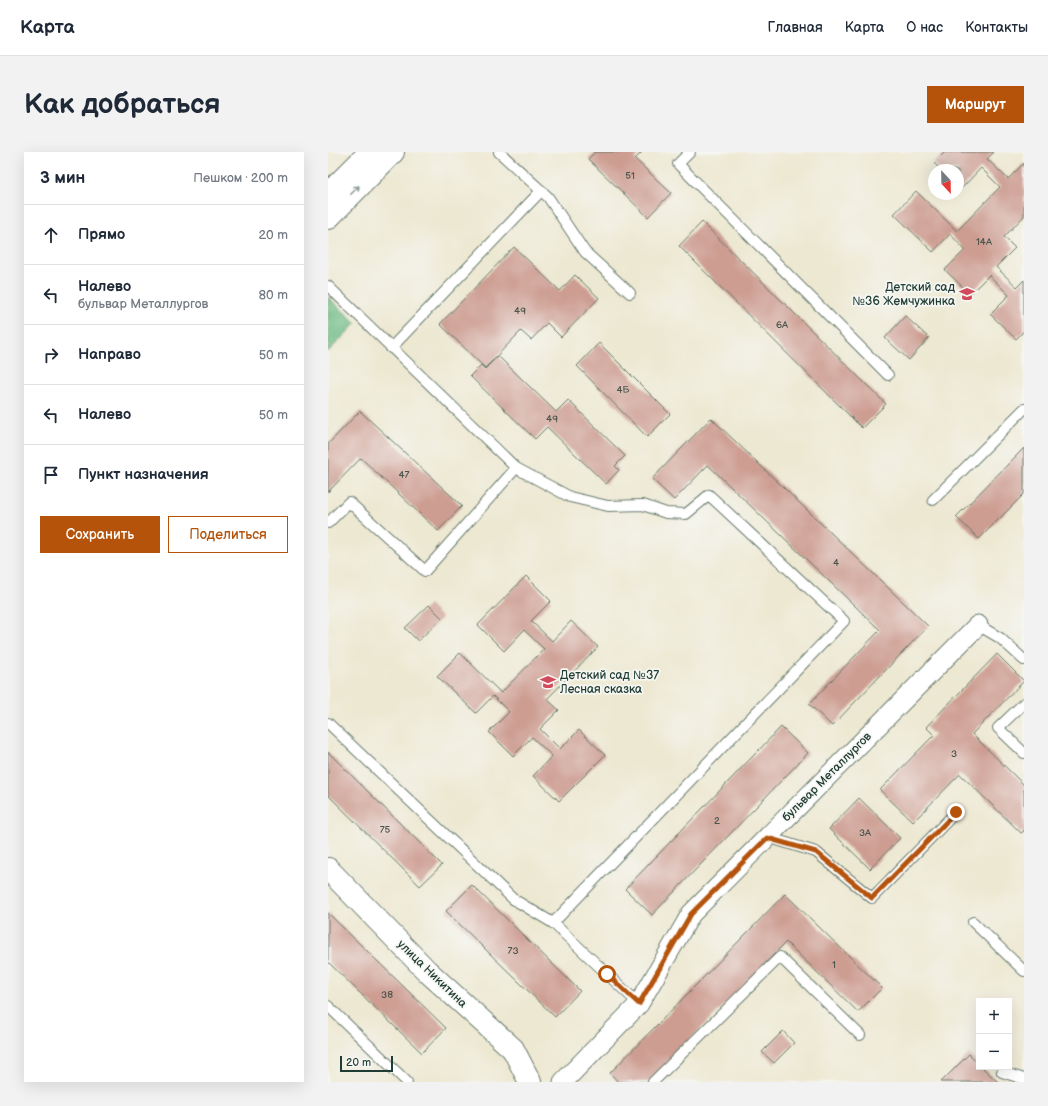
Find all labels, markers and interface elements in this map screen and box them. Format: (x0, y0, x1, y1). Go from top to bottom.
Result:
text: Карта (20, 16, 74, 39)
text: Главная (768, 19, 823, 36)
text: Карта (845, 19, 884, 36)
text: О нас (906, 19, 943, 36)
text: Контакты (965, 19, 1028, 36)
button: Маршрут (927, 86, 1024, 123)
text: Как добраться (24, 88, 221, 121)
north arrow (928, 164, 964, 200)
text: 3 мин (40, 168, 85, 188)
text: Пешком · 200 m (193, 170, 288, 186)
house number: 51 (625, 170, 635, 182)
one-way arrow (351, 185, 360, 195)
icon: ahead (40, 224, 62, 246)
text: Прямо (78, 225, 125, 244)
text: 20 m (258, 227, 288, 243)
house number: 14А (976, 236, 993, 248)
text: Налево (78, 277, 131, 296)
place label: Детский сад №36 Жемчужинка (852, 280, 956, 309)
icon: left (40, 284, 62, 306)
school or university icon: Детский сад №36 Жемчужинка (958, 285, 976, 303)
text: 80 m (259, 287, 288, 303)
text: бульвар Металлургов (78, 296, 208, 312)
house number: 49 (514, 305, 526, 317)
house number: 6А (776, 319, 789, 331)
icon: right (40, 344, 62, 366)
text: Направо (78, 345, 141, 364)
text: 50 m (259, 347, 288, 363)
house number: 4Б (616, 384, 630, 396)
icon: left (40, 404, 62, 426)
text: Налево (78, 405, 131, 424)
text: 50 m (259, 407, 288, 423)
house number: 49 (546, 413, 558, 425)
icon: arrive (40, 464, 62, 486)
text: Пункт назначения (78, 465, 209, 484)
house number: 47 (398, 469, 410, 481)
button: Сохранить (40, 516, 160, 553)
button: Поделиться (168, 516, 288, 553)
house number: 4 (833, 557, 839, 569)
place label: Детский сад №37 Лесная сказка (559, 668, 659, 697)
school or university icon: Детский сад №37 Лесная сказка (539, 673, 557, 691)
street label: бульвар Металлургов (779, 729, 875, 825)
house number: 3 (951, 748, 957, 760)
route end (947, 803, 965, 821)
house number: 2 (714, 815, 720, 827)
house number: 75 (380, 824, 391, 836)
house number: 3А (859, 827, 872, 839)
street label: улица Никитина (394, 937, 470, 1011)
house number: 73 (507, 945, 519, 957)
house number: 1 (832, 959, 836, 971)
route start (598, 965, 616, 983)
house number: 38 (381, 989, 393, 1001)
map controls (976, 998, 1012, 1070)
button: + (976, 998, 1012, 1034)
button: − (976, 1034, 1012, 1070)
scale bar (340, 1054, 393, 1073)
text: 20 m (346, 1056, 371, 1069)

